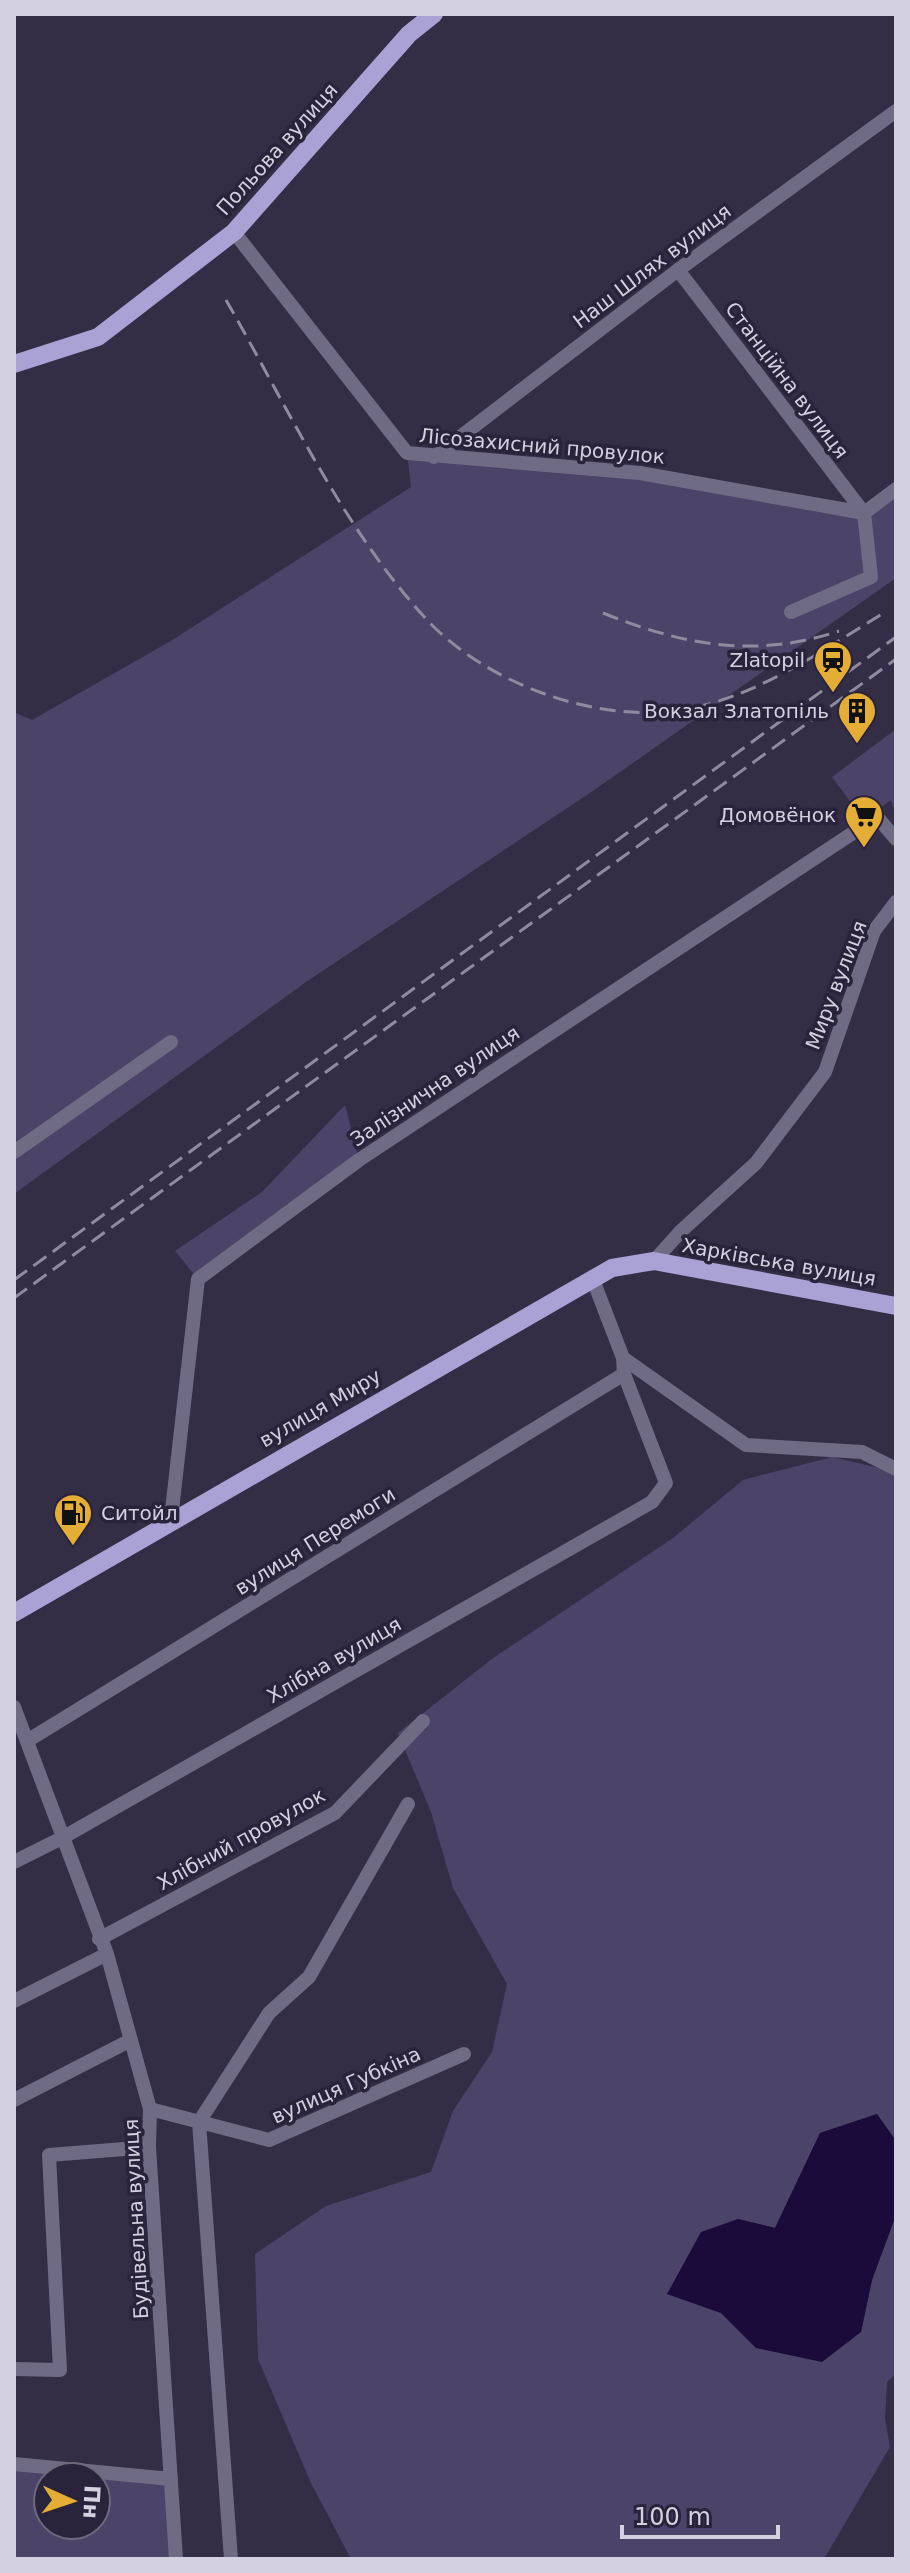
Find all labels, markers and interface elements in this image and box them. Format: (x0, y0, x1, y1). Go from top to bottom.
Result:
street label: Польова вулиця (211, 78, 343, 220)
street label: Наш Шлях вулиця (568, 199, 736, 333)
street label: Станційна вулиця (720, 297, 854, 463)
street label: Лісозахисний провулок (418, 423, 666, 469)
station icon: Zlatopil (812, 639, 854, 694)
place label: Zlatopil (730, 648, 805, 672)
building icon: Вокзал Златопіль (836, 690, 878, 745)
place label: Вокзал Златопіль (644, 699, 829, 723)
supermarket icon: Домовёнок (843, 794, 885, 849)
place label: Домовёнок (719, 803, 836, 827)
street label: Миру вулиця (800, 917, 872, 1053)
street label: Залізнична вулиця (346, 1020, 524, 1152)
street label: Харківська вулиця (680, 1233, 878, 1291)
street label: вулиця Миру (255, 1363, 385, 1452)
street label: вулиця Перемоги (230, 1482, 400, 1600)
fuel station icon: Ситойл (52, 1492, 94, 1547)
place label: Ситойл (101, 1501, 178, 1525)
street label: Хлібна вулиця (263, 1612, 405, 1708)
street label: Хлібний провулок (153, 1783, 329, 1895)
street label: вулиця Губкіна (268, 2041, 424, 2129)
street label: Будівельна вулиця (119, 2118, 153, 2320)
north arrow (32, 2461, 112, 2541)
text: Пн (78, 2485, 105, 2519)
scale bar (622, 2489, 778, 2539)
text: 100 m (634, 2503, 711, 2531)

